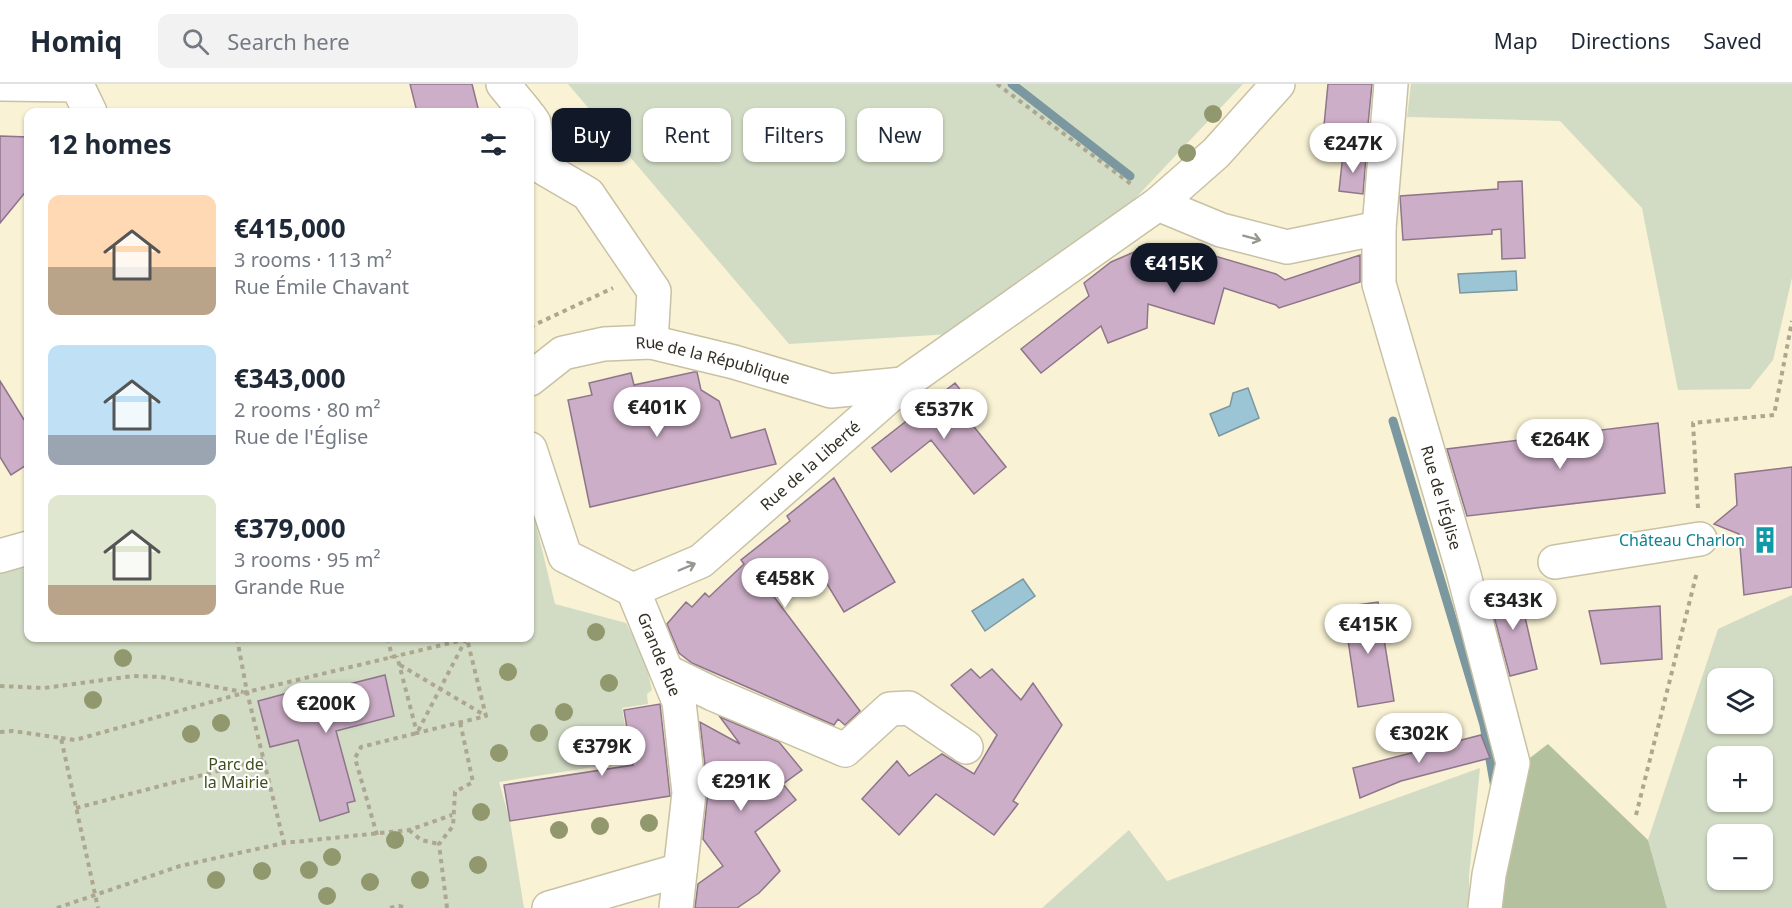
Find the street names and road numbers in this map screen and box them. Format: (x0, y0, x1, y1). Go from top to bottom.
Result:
street label: Rue de la République (635, 331, 793, 389)
street label: Rue de la Liberté (755, 416, 865, 515)
street label: Rue de l'Église (1416, 443, 1467, 552)
street label: Grande Rue (632, 609, 686, 699)

